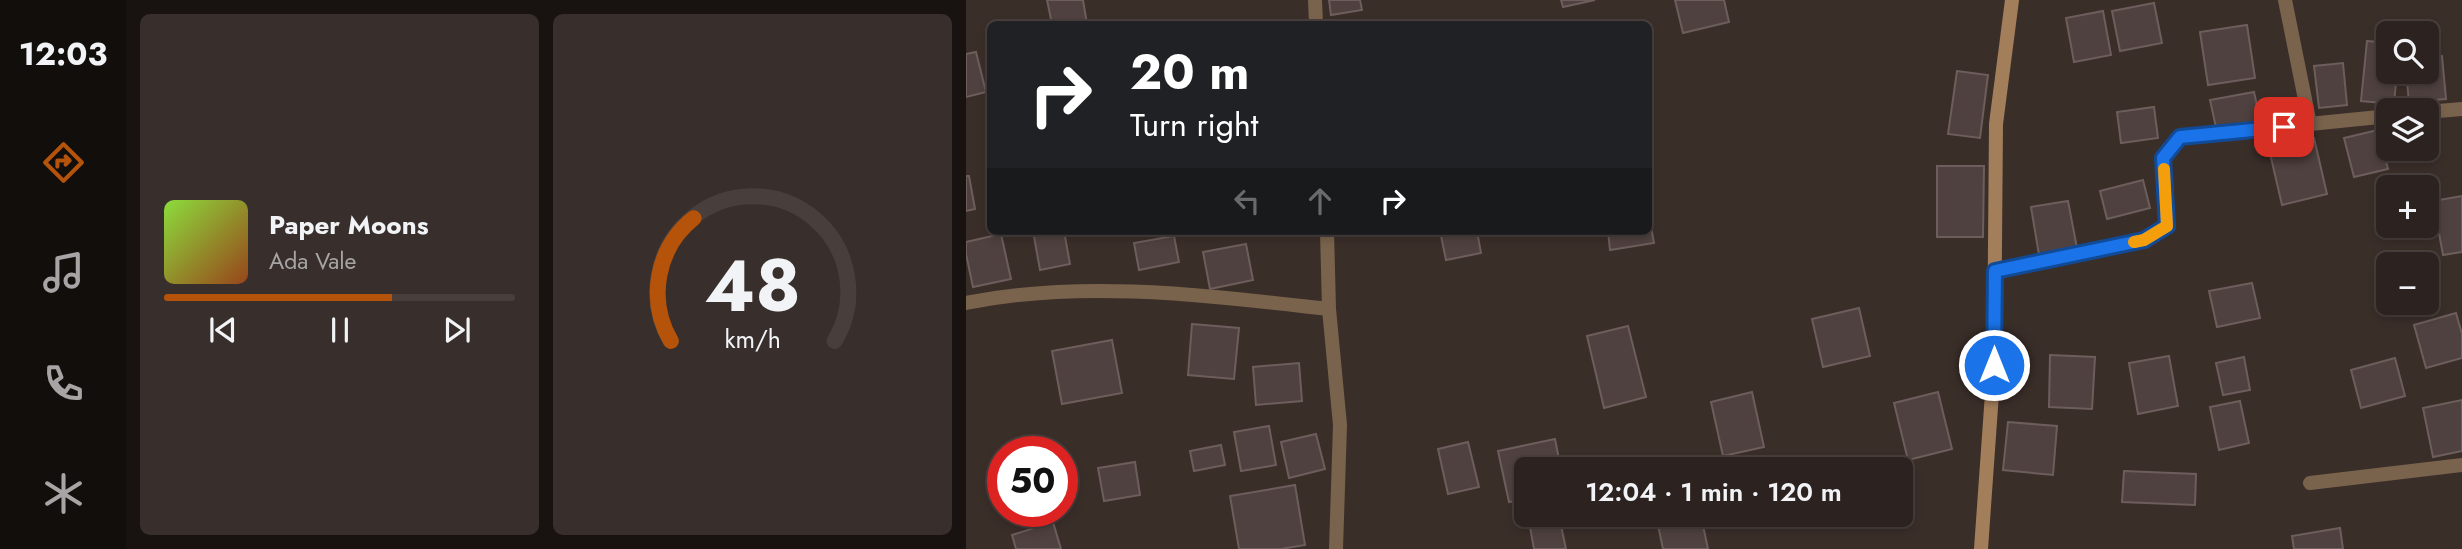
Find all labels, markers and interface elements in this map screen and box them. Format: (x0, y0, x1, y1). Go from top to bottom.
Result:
map controls (2376, 21, 2439, 315)
button: search (2376, 21, 2439, 84)
text: 12:03 (19, 31, 107, 77)
text: 20 m (1130, 37, 1249, 107)
icon: right (1015, 49, 1106, 140)
pin (2254, 97, 2314, 157)
button: layers (2376, 98, 2439, 161)
text: Turn right (1130, 102, 1259, 148)
icon: arrive (2265, 108, 2303, 146)
icon: directions (39, 138, 88, 187)
button: + (2376, 175, 2439, 238)
icon: left (1228, 182, 1266, 220)
icon: ahead (1301, 182, 1339, 220)
icon: right (1374, 182, 1412, 220)
text: Paper Moons (269, 206, 429, 244)
text: 48 (704, 233, 801, 338)
text: Ada Vale (269, 244, 356, 278)
icon: music (39, 248, 88, 297)
button: − (2376, 252, 2439, 315)
icon: previous (204, 311, 242, 349)
icon: pause (321, 311, 359, 349)
icon: next (438, 311, 476, 349)
text: km/h (724, 320, 781, 356)
position arrow (1957, 328, 2031, 402)
icon: phone (39, 359, 88, 408)
speed limit sign: 50 (987, 436, 1078, 527)
icon: climate (39, 469, 88, 518)
text: 12:04 · 1 min · 120 m (1585, 473, 1842, 511)

